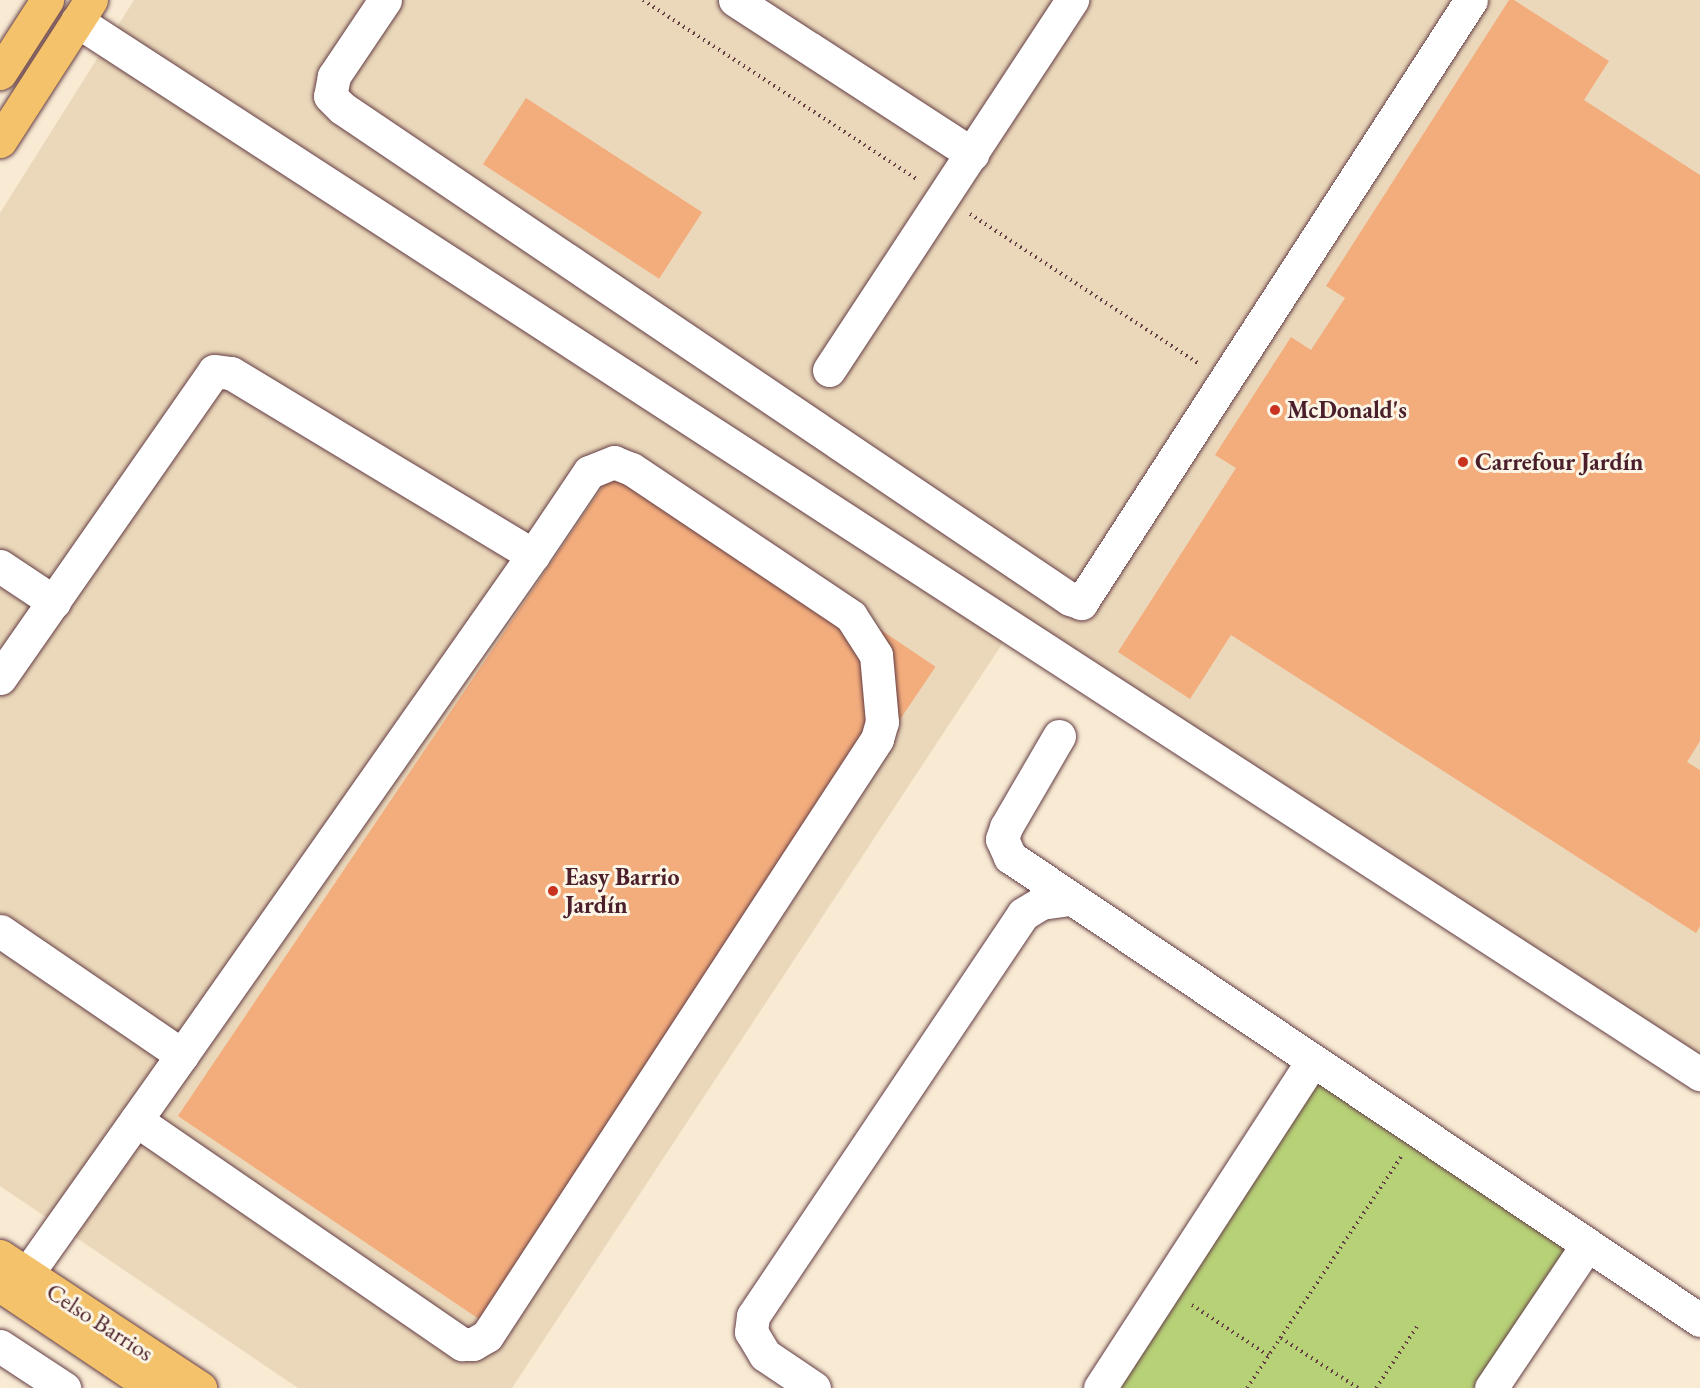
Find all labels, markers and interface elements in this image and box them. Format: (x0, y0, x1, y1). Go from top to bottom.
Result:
place label: McDonald's (1287, 396, 1407, 424)
marker: McDonald's (1268, 403, 1282, 417)
place label: Carrefour Jardín (1475, 448, 1643, 476)
marker: Carrefour Jardín (1456, 455, 1470, 469)
place label: Easy Barrio Jardín (565, 863, 679, 919)
marker: Easy Barrio Jardín (546, 884, 560, 898)
street label: Celso Barrios (41, 1277, 159, 1367)

